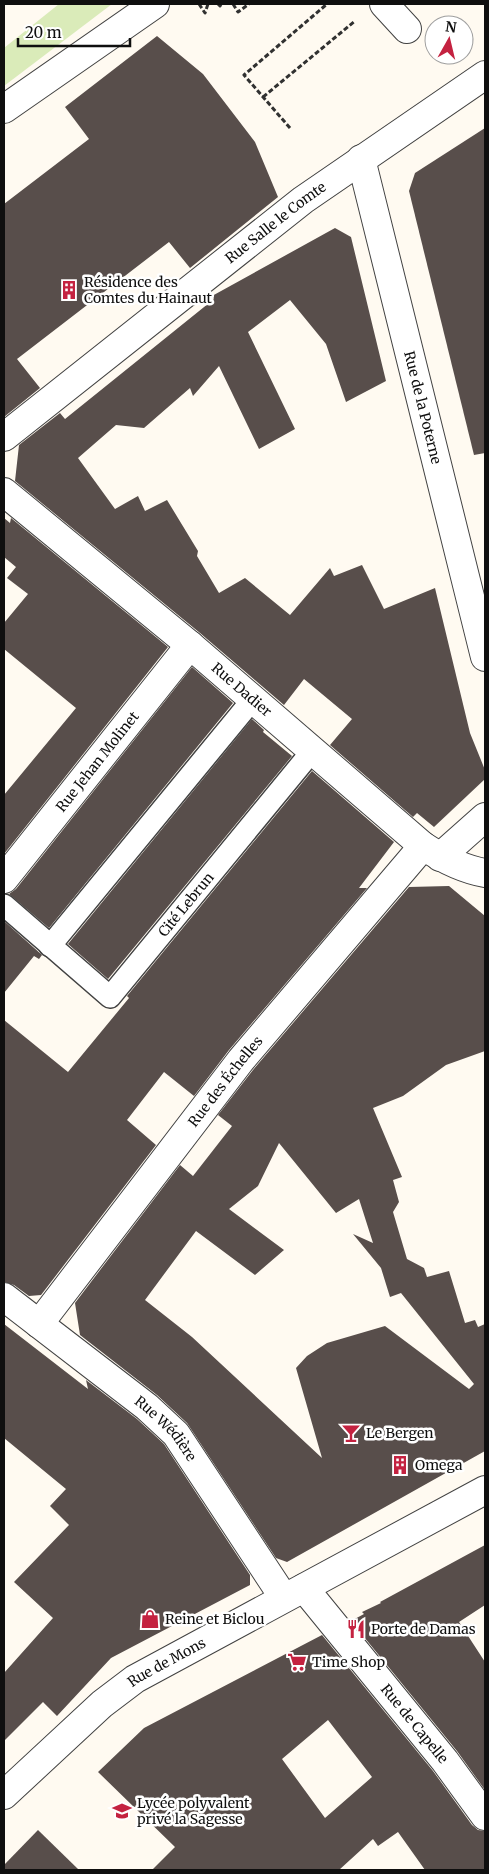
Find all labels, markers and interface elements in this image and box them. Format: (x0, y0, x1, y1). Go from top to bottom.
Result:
scale bar (18, 15, 130, 47)
north arrow (424, 15, 474, 65)
text: N (444, 17, 458, 37)
text: 20 m (25, 23, 62, 42)
street label: Rue Salle le Comte (221, 178, 329, 267)
place label: Résidence des Comtes du Hainaut (84, 273, 213, 307)
building icon: Résidence des Comtes du Hainaut (58, 279, 80, 301)
street label: Rue de la Poterne (400, 349, 446, 466)
street label: Rue Dadier (208, 659, 275, 720)
street label: Rue Jehan Molinet (52, 707, 143, 815)
street label: Cité Lebrun (154, 869, 218, 940)
street label: Rue des Échelles (184, 1032, 267, 1130)
street label: Rue Wédière (131, 1392, 200, 1465)
bar icon: Le Bergen (340, 1422, 362, 1444)
place label: Le Bergen (366, 1424, 433, 1442)
building icon: Omega (389, 1454, 411, 1476)
place label: Omega (415, 1456, 463, 1474)
shop icon: Reine et Biclou (139, 1608, 161, 1630)
place label: Reine et Biclou (165, 1610, 265, 1628)
restaurant icon: Porte de Damas (345, 1618, 367, 1640)
place label: Porte de Damas (371, 1620, 476, 1638)
street label: Rue de Mons (124, 1633, 209, 1691)
supermarket icon: Time Shop (286, 1651, 308, 1673)
place label: Time Shop (312, 1653, 385, 1671)
street label: Rue de Capelle (377, 1680, 452, 1767)
place label: Lycée polyvalent privé la Sagesse (137, 1794, 250, 1828)
school or university icon: Lycée polyvalent privé la Sagesse (111, 1800, 133, 1822)

